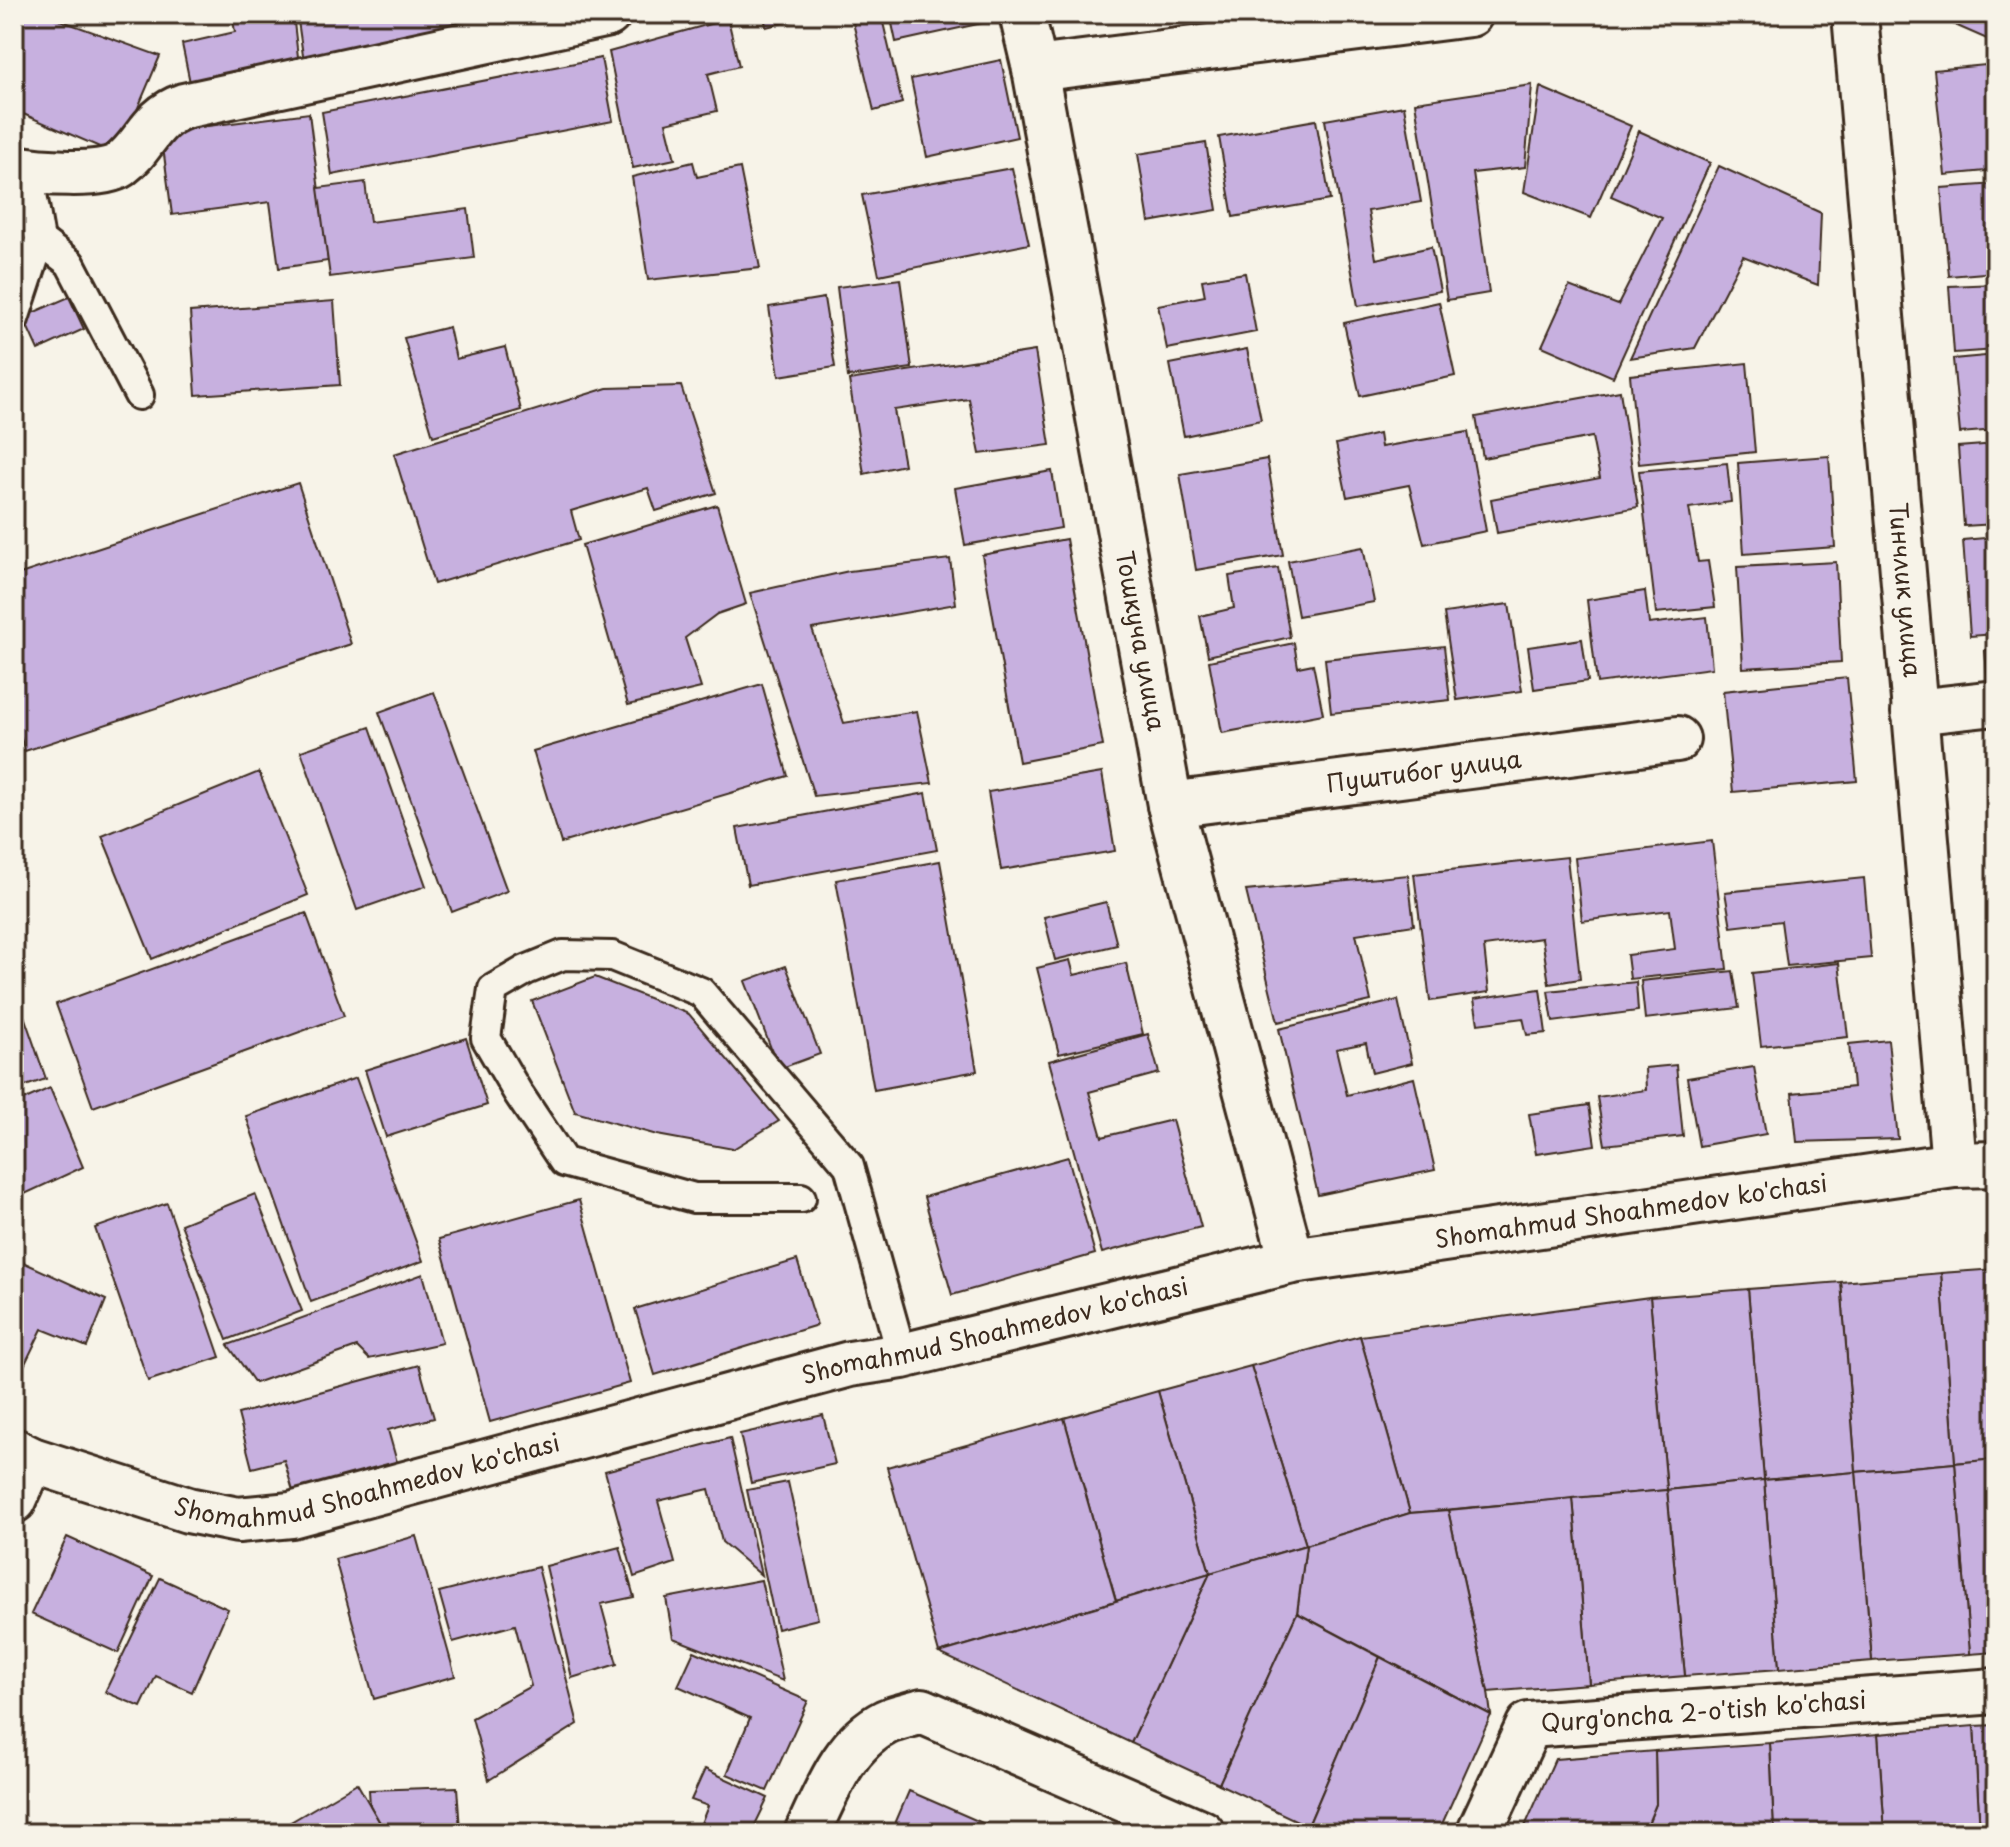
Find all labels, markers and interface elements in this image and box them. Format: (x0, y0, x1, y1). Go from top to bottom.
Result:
street label: Тинчлик улица (1881, 501, 1932, 679)
street label: Тошкуча улица (1108, 548, 1176, 734)
street label: Пуштибог улица (1324, 739, 1523, 800)
street label: Shomahmud Shoahmedov ko'chasi (1432, 1164, 1830, 1256)
street label: Shomahmud Shoahmedov ko'chasi (797, 1267, 1192, 1392)
street label: Shomahmud Shoahmedov ko'chasi (170, 1423, 563, 1536)
street label: Qurg'oncha 2-o'tish ko'chasi (1539, 1681, 1867, 1740)

